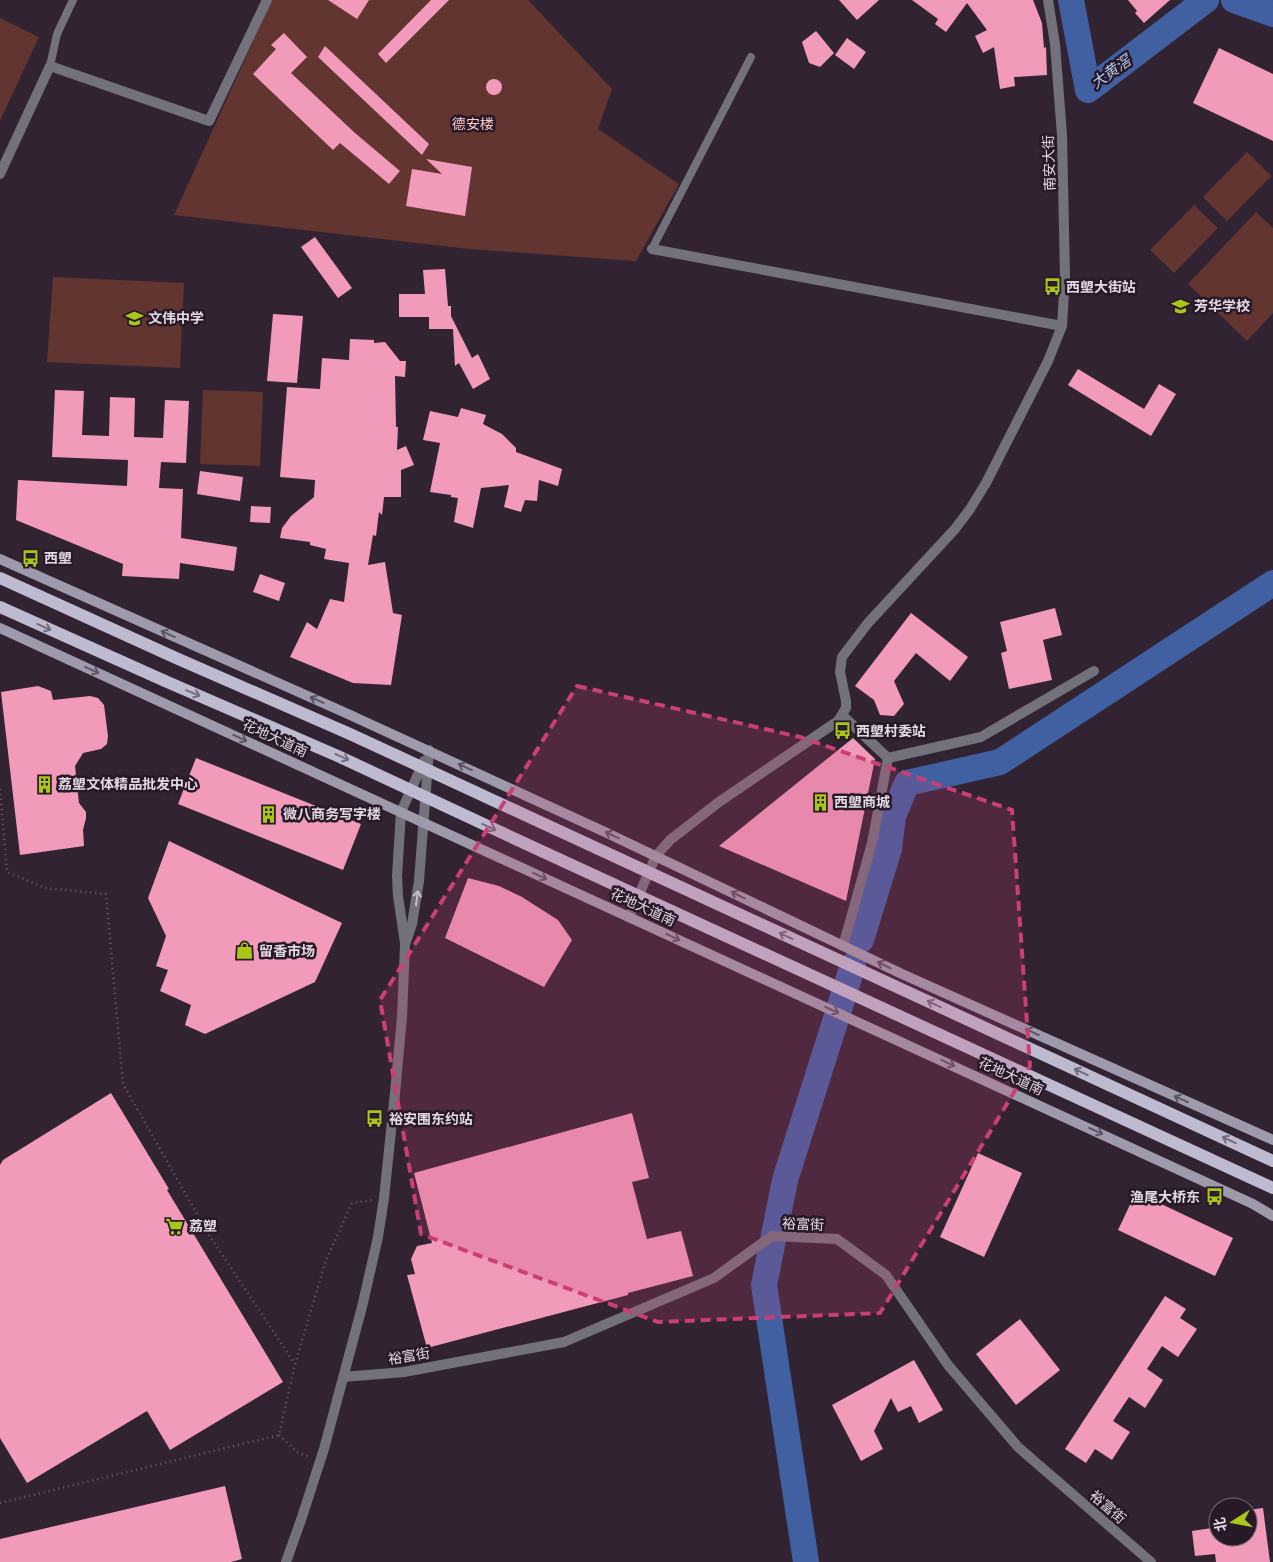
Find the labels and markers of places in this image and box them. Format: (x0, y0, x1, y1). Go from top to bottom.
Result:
bus stop icon: 西塱大街站 (1042, 277, 1062, 297)
place label: 西塱大街站 (1066, 279, 1136, 295)
school or university icon: 芳华学校 (1170, 296, 1190, 316)
place label: 芳华学校 (1194, 298, 1250, 314)
school or university icon: 文伟中学 (124, 308, 144, 328)
place label: 文伟中学 (148, 310, 204, 326)
bus stop icon: 西塱 (20, 548, 40, 568)
place label: 西塱 (44, 550, 72, 566)
bus stop icon: 西塱村委站 (832, 721, 852, 741)
place label: 西塱村委站 (856, 723, 926, 739)
building icon: 荔塱文体精品批发中心 (34, 774, 54, 794)
place label: 荔塱文体精品批发中心 (58, 776, 198, 792)
building icon: 西塱商城 (810, 792, 830, 812)
place label: 西塱商城 (834, 794, 890, 810)
building icon: 微八商务写字楼 (259, 804, 279, 824)
place label: 微八商务写字楼 (283, 806, 381, 822)
shop icon: 留香市场 (235, 941, 255, 961)
place label: 留香市场 (259, 943, 315, 959)
bus stop icon: 裕安围东约站 (365, 1109, 385, 1129)
place label: 裕安围东约站 (389, 1111, 473, 1127)
bus stop icon: 渔尾大桥东 (1204, 1187, 1224, 1207)
place label: 渔尾大桥东 (1130, 1189, 1200, 1205)
supermarket icon: 荔塑 (165, 1216, 185, 1236)
place label: 荔塑 (189, 1218, 217, 1234)

